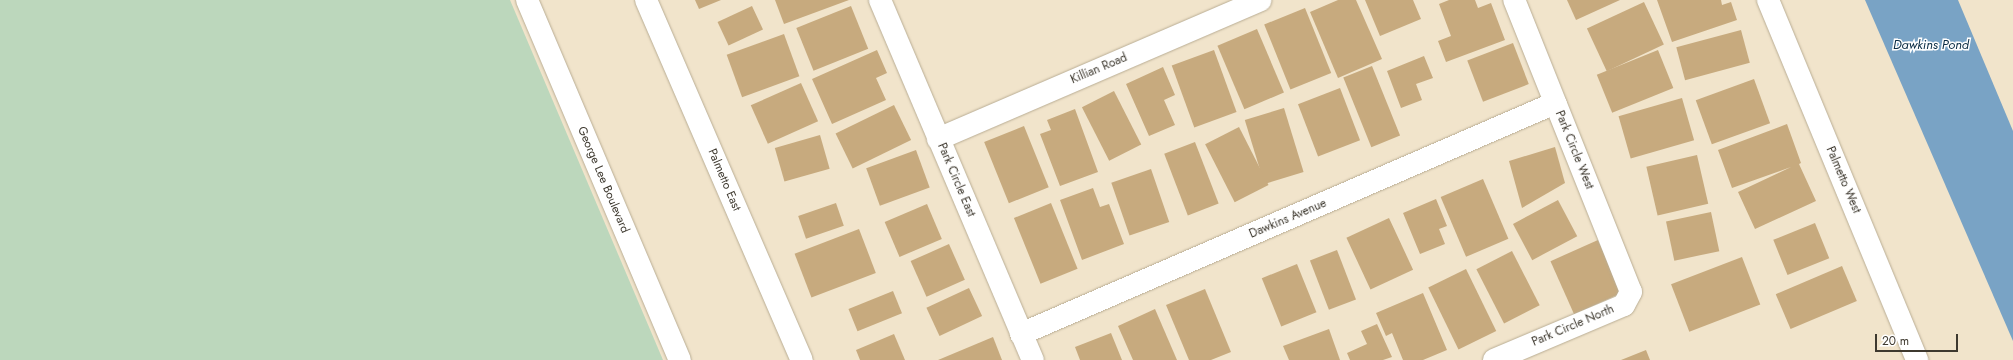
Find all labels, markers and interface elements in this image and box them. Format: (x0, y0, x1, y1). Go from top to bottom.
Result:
water label: Dawkins Pond (1893, 37, 1969, 53)
street label: Killian Road (1069, 51, 1129, 87)
street label: Park Circle West (1552, 109, 1596, 191)
street label: George Lee Boulevard (574, 125, 632, 235)
street label: Park Circle East (934, 141, 978, 219)
street label: Palmetto West (1822, 145, 1864, 215)
street label: Palmetto East (704, 147, 744, 213)
street label: Dawkins Avenue (1247, 196, 1329, 242)
street label: Park Circle North (1530, 302, 1616, 350)
scale bar (1877, 326, 1960, 352)
text: 20 m (1882, 332, 1909, 350)

